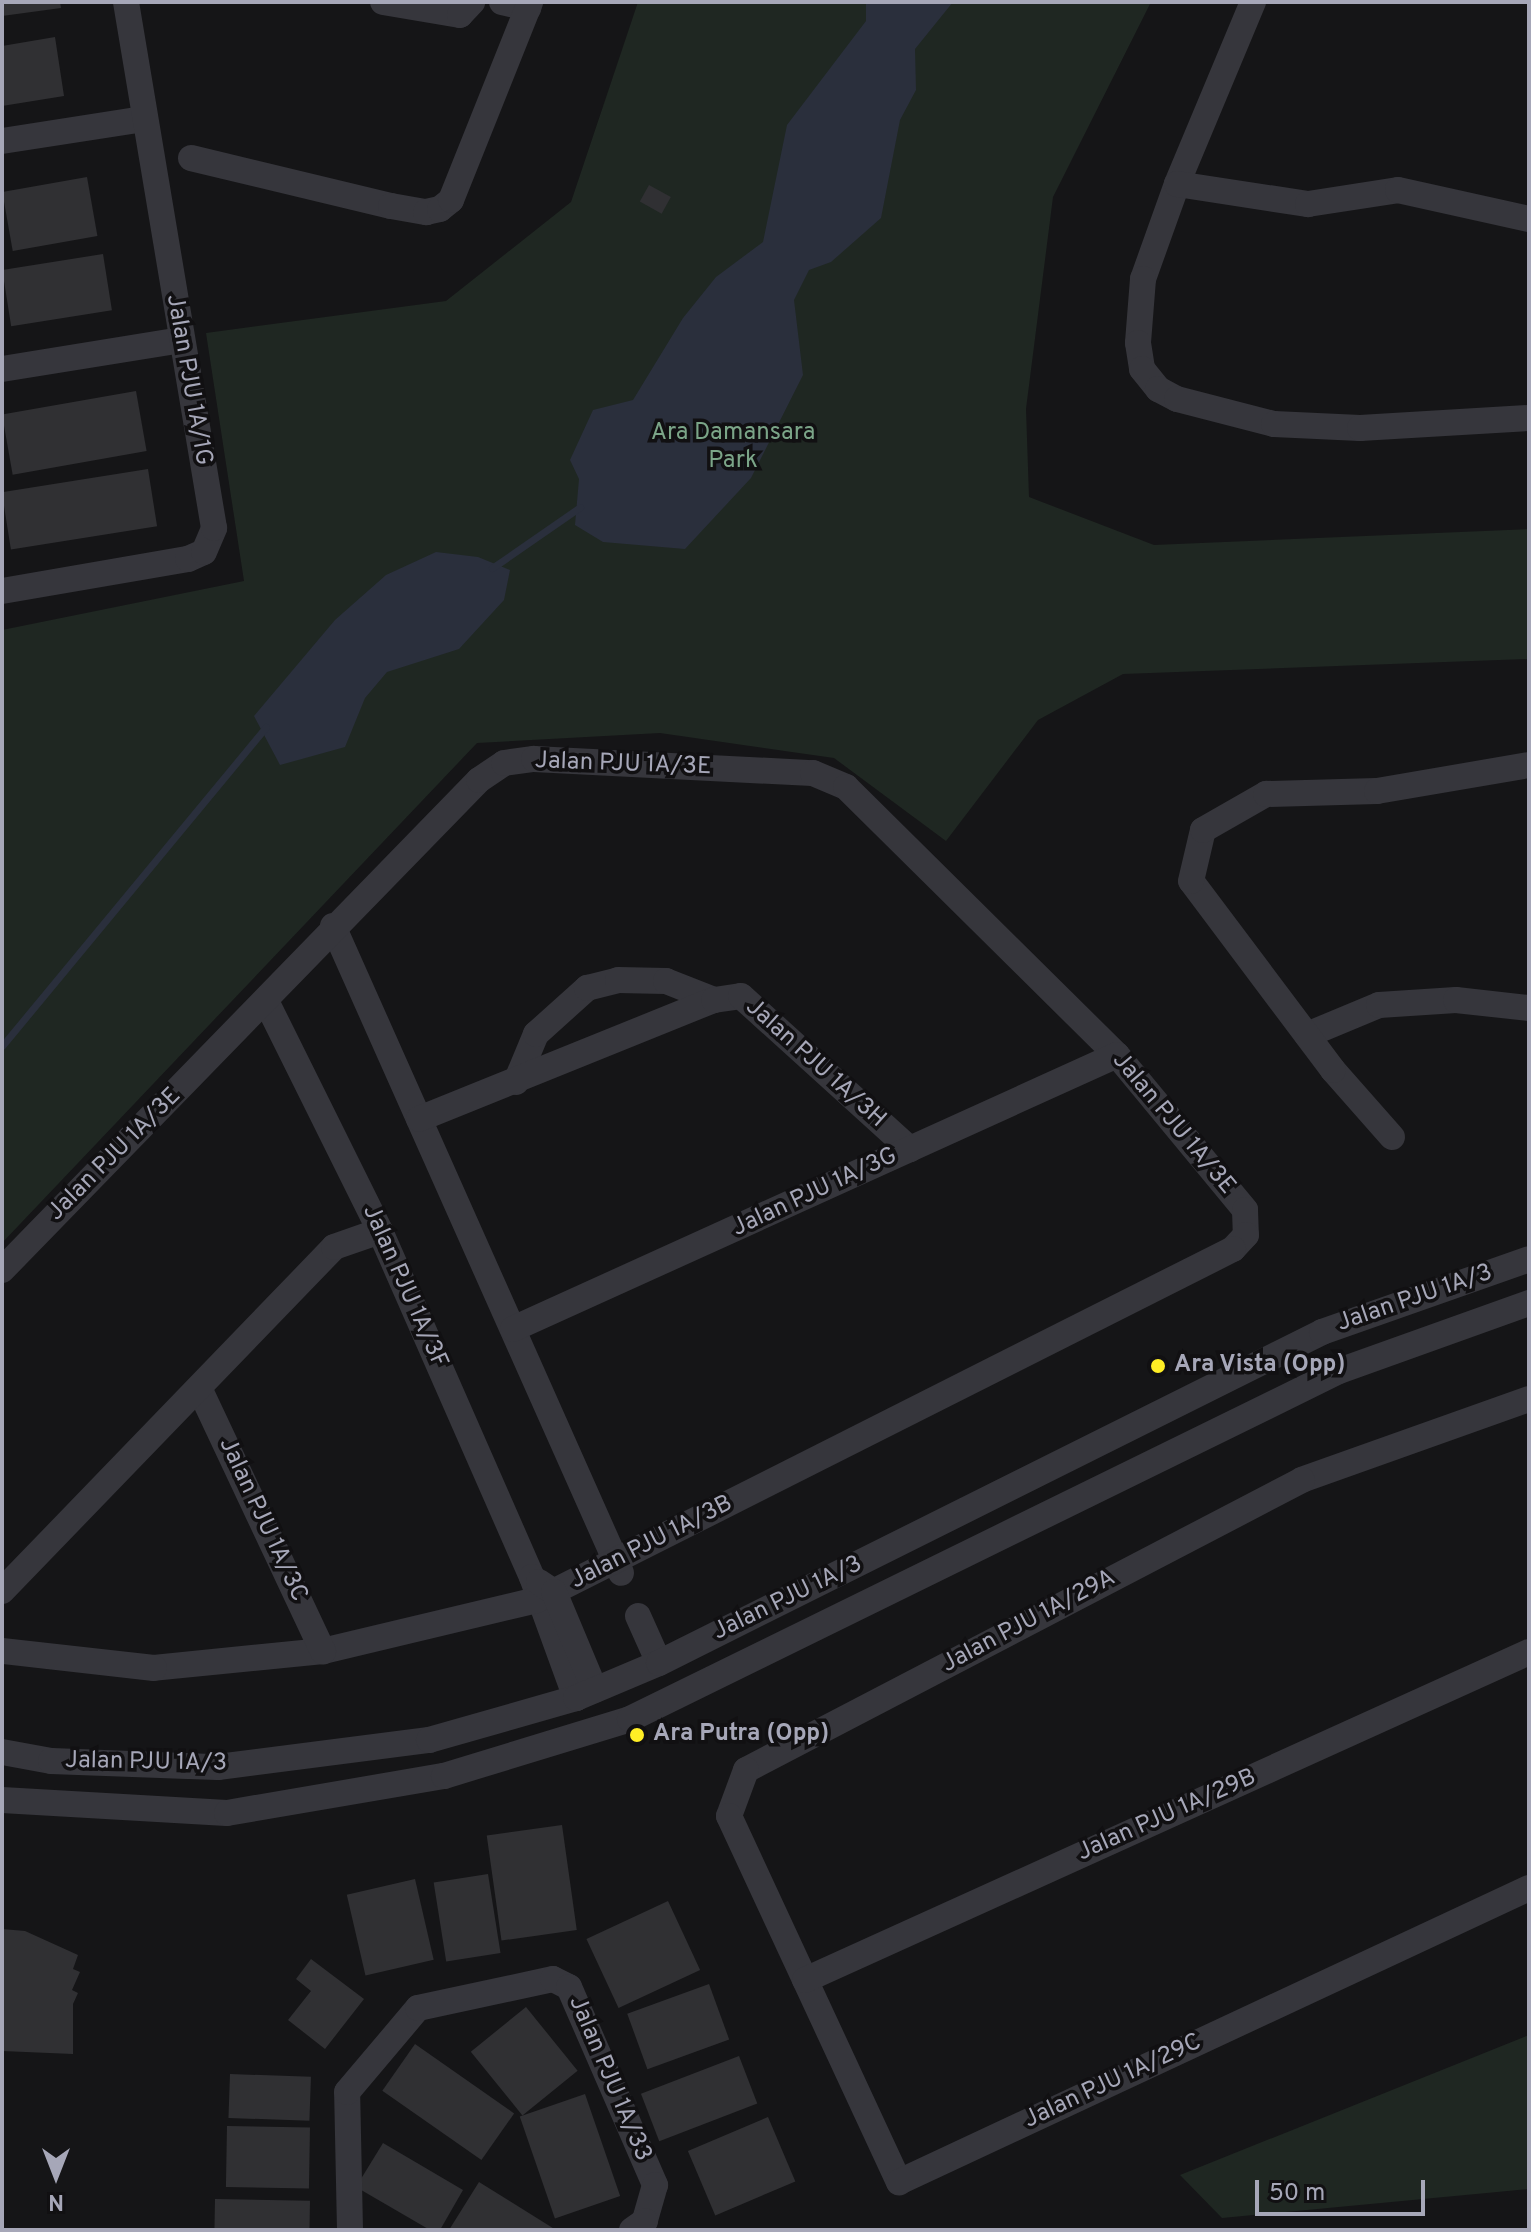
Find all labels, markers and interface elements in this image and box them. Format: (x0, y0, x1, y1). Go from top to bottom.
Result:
street label: Jalan PJU 1A/1G (159, 292, 217, 468)
park label: Ara Damansara Park (651, 420, 815, 476)
street label: Jalan PJU 1A/3E (534, 748, 712, 782)
street label: Jalan PJU 1A/3H (739, 993, 891, 1135)
street label: Jalan PJU 1A/3E (1105, 1047, 1241, 1201)
street label: Jalan PJU 1A/3E (42, 1082, 188, 1228)
street label: Jalan PJU 1A/3G (728, 1142, 902, 1244)
street label: Jalan PJU 1A/3F (355, 1201, 453, 1373)
street label: Jalan PJU 1A/3 (1334, 1259, 1496, 1339)
place label: Ara Vista (Opp) (1174, 1352, 1346, 1380)
marker: Ara Vista (Opp) (1149, 1357, 1167, 1375)
street label: Jalan PJU 1A/3C (211, 1433, 313, 1607)
street label: Jalan PJU 1A/3B (566, 1490, 738, 1596)
street label: Jalan PJU 1A/3 (709, 1550, 867, 1648)
street label: Jalan PJU 1A/29A (937, 1564, 1121, 1680)
place label: Ara Putra (Opp) (653, 1721, 829, 1749)
marker: Ara Putra (Opp) (628, 1726, 646, 1744)
street label: Jalan PJU 1A/3 (65, 1747, 227, 1779)
street label: Jalan PJU 1A/29B (1073, 1764, 1261, 1868)
street label: Jalan PJU 1A/33 (561, 1992, 657, 2166)
street label: Jalan PJU 1A/29C (1020, 2028, 1206, 2136)
north arrow (16, 2136, 96, 2216)
scale bar (1259, 2164, 1429, 2214)
text: 50 m (1269, 2179, 1325, 2209)
text: N (48, 2187, 64, 2214)

